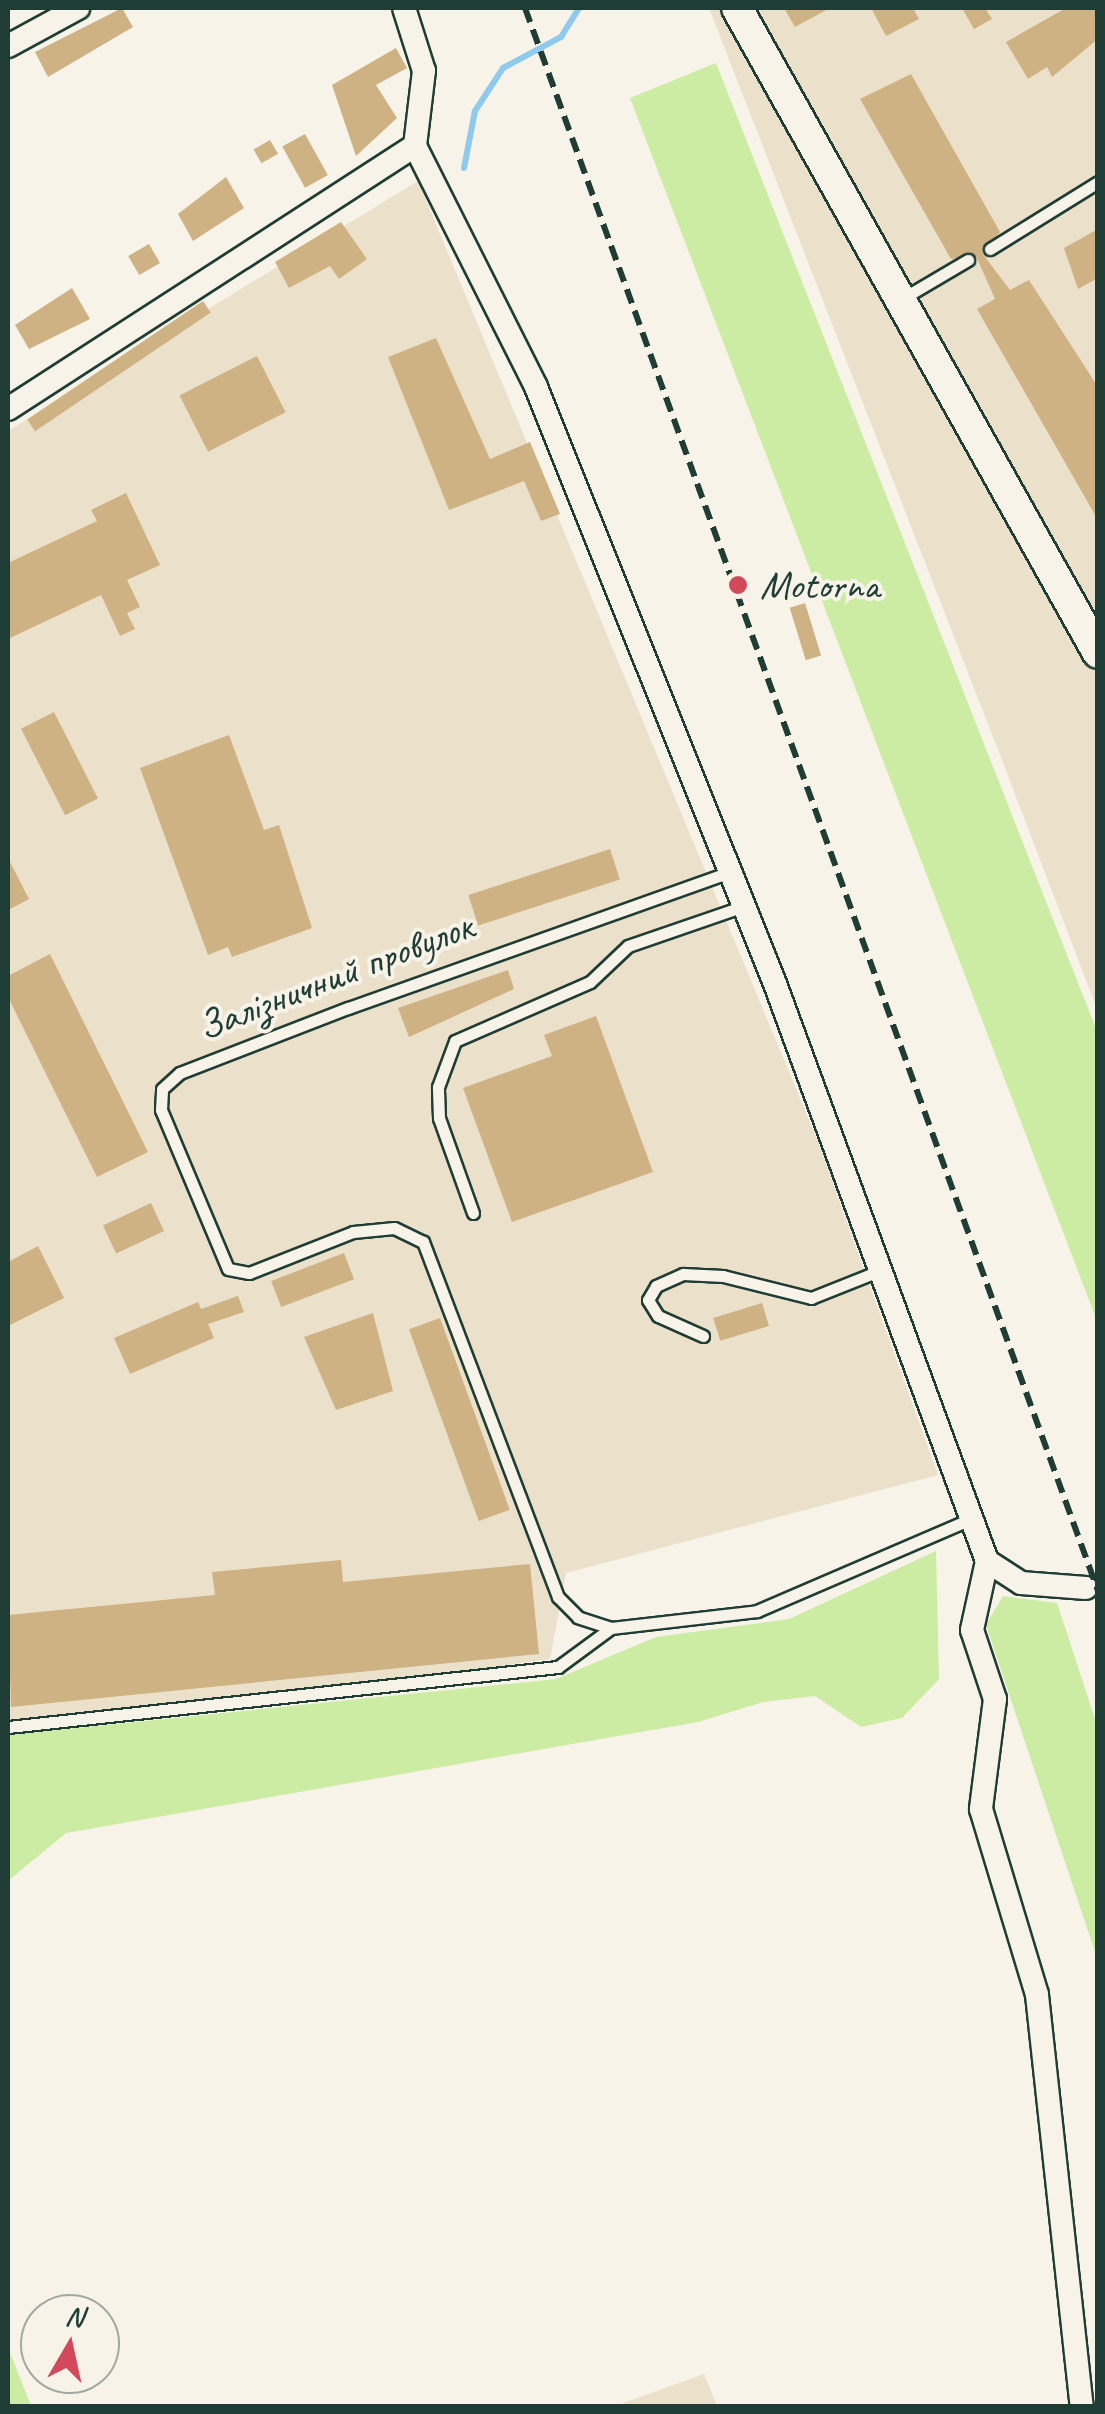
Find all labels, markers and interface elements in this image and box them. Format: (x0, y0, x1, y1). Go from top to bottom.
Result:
place label: Motorna (760, 561, 879, 609)
marker: Motorna (725, 572, 751, 598)
street label: Залізничний провулок (191, 902, 479, 1050)
north arrow (20, 2294, 120, 2394)
text: N (63, 2297, 86, 2334)

